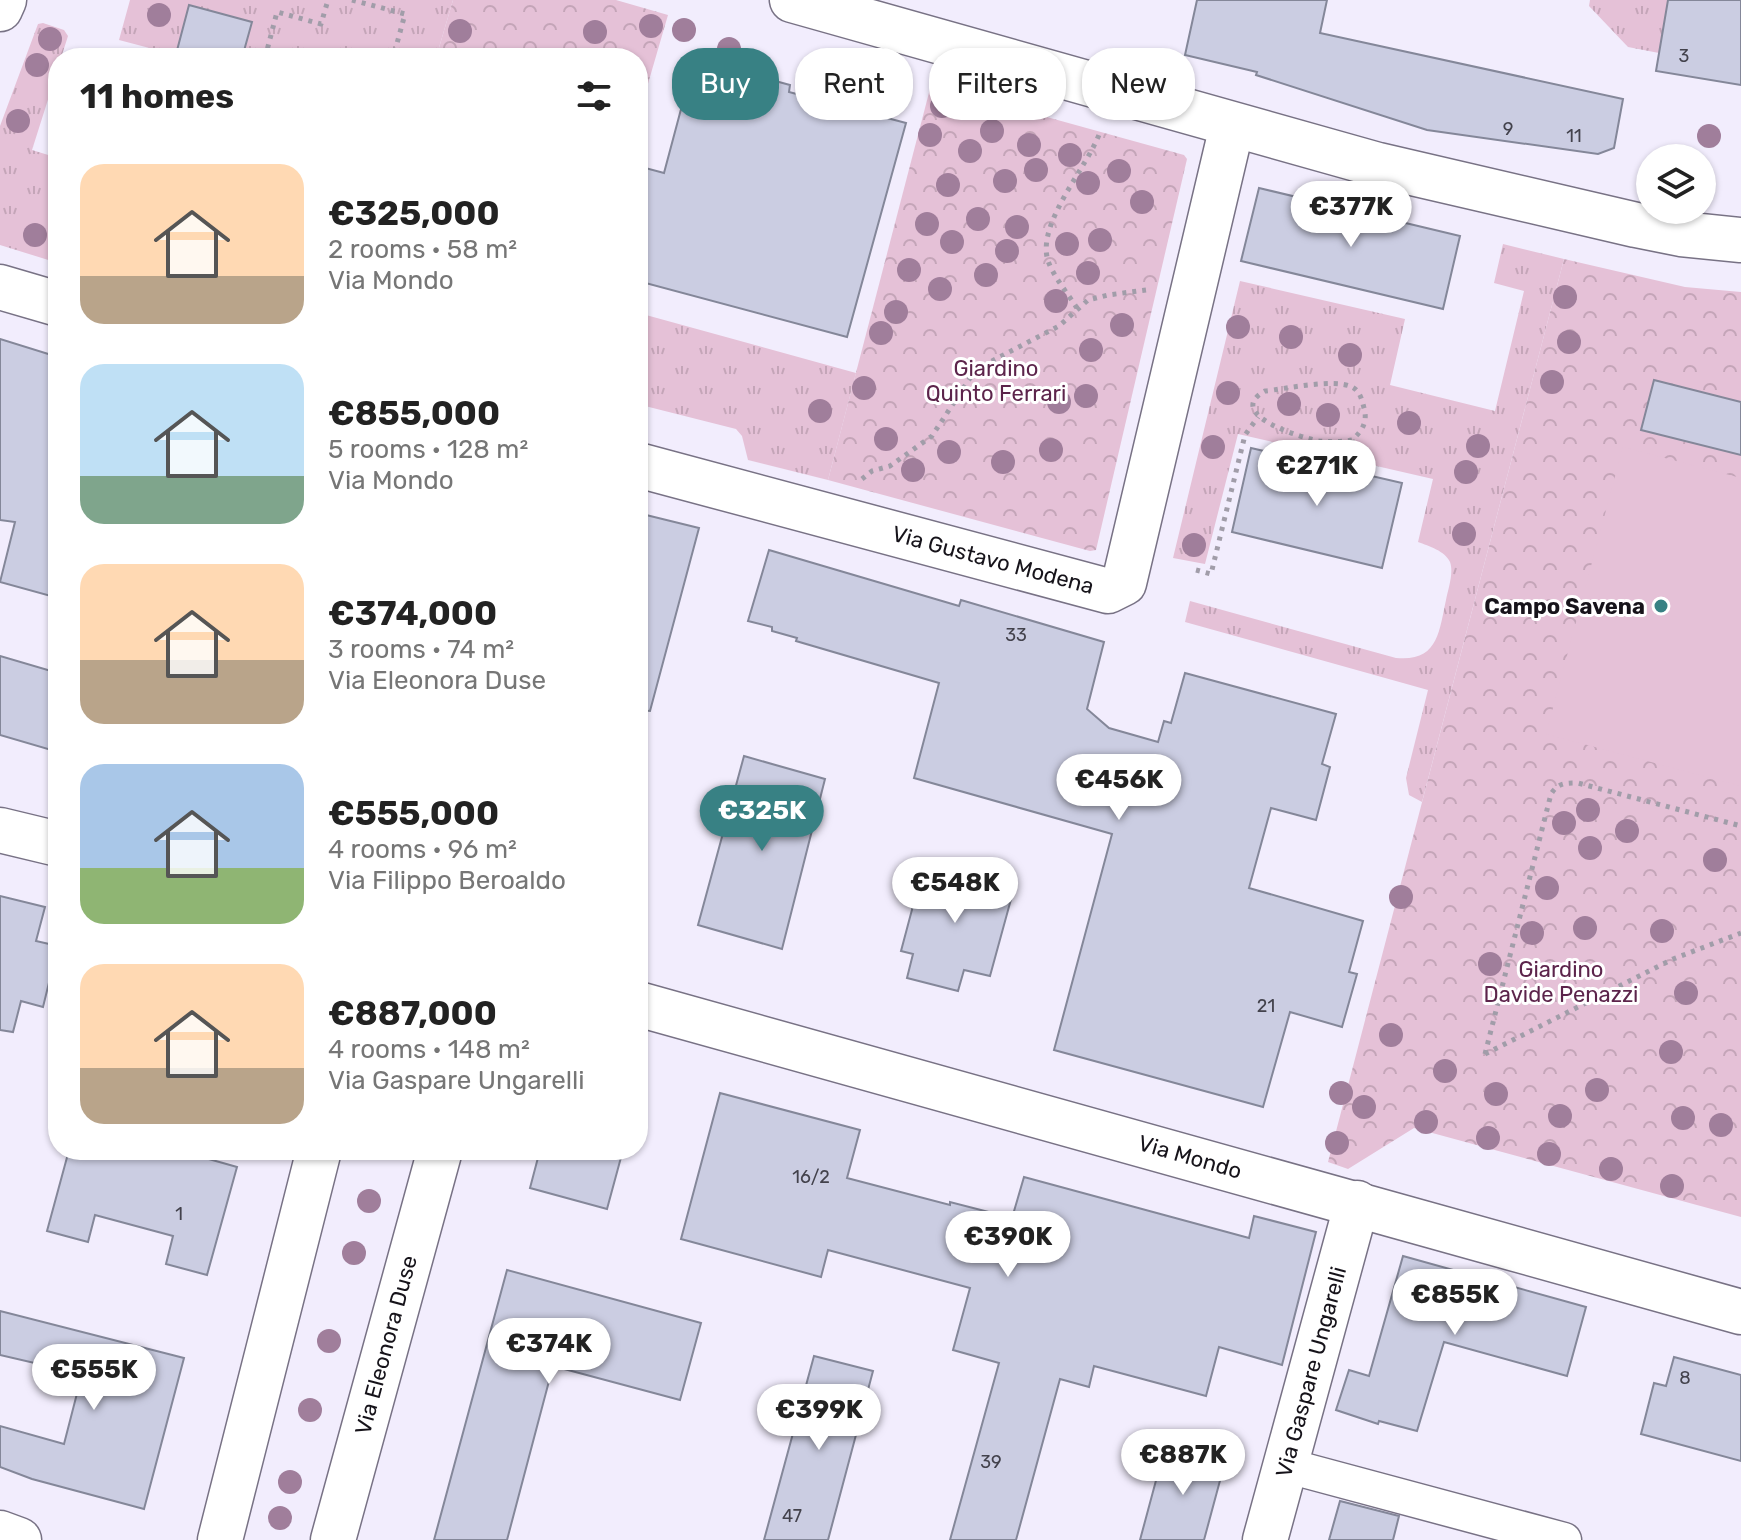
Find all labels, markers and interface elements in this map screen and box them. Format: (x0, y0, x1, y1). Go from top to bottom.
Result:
house number: 3 (1679, 45, 1689, 67)
chip: Buy (672, 48, 779, 120)
chip: Rent (795, 48, 913, 120)
chip: Filters (929, 48, 1066, 120)
chip: New (1082, 48, 1195, 120)
icon: filters (572, 74, 616, 118)
text: 11 homes (80, 76, 234, 117)
house number: 9 (1503, 118, 1513, 140)
house number: 11 (1566, 125, 1582, 147)
map controls (1636, 144, 1716, 224)
button: layers (1636, 144, 1716, 224)
pin: €377K (1295, 181, 1407, 249)
text: €377K (1309, 191, 1393, 222)
text: €325,000 (328, 193, 500, 234)
icon: home (144, 196, 240, 292)
text: 2 rooms · 58 m² (328, 234, 517, 265)
text: Via Mondo (328, 265, 454, 296)
park label: Giardino Quinto Ferrari (926, 355, 1066, 407)
text: €855,000 (328, 393, 500, 434)
icon: home (144, 396, 240, 492)
text: 5 rooms · 128 m² (328, 434, 528, 465)
pin: €271K (1261, 440, 1373, 508)
text: €271K (1276, 450, 1358, 481)
text: Via Mondo (328, 465, 454, 496)
street label: Via Gustavo Modena (889, 520, 1097, 600)
text: €374,000 (328, 593, 497, 634)
place label: Campo Savena (1484, 593, 1645, 620)
icon: home (144, 596, 240, 692)
marker: Campo Savena (1652, 597, 1670, 615)
house number: 33 (1005, 624, 1027, 646)
text: 3 rooms · 74 m² (328, 634, 514, 665)
text: Via Eleonora Duse (328, 665, 546, 696)
pin: €456K (1063, 754, 1175, 822)
text: €456K (1074, 764, 1164, 795)
pin: €325K (706, 785, 818, 853)
text: €555,000 (328, 793, 499, 834)
text: €325K (718, 795, 806, 826)
icon: home (144, 796, 240, 892)
text: 4 rooms · 96 m² (328, 834, 517, 865)
pin: €548K (899, 857, 1011, 925)
text: Via Filippo Beroaldo (328, 865, 566, 896)
text: €548K (910, 867, 1000, 898)
park label: Giardino Davide Penazzi (1484, 956, 1638, 1008)
text: €887,000 (328, 993, 497, 1034)
house number: 21 (1257, 995, 1275, 1017)
icon: home (144, 996, 240, 1092)
text: 4 rooms · 148 m² (328, 1034, 530, 1065)
text: Via Gaspare Ungarelli (328, 1065, 585, 1096)
street label: Via Mondo (1135, 1129, 1245, 1185)
house number: 16/2 (792, 1166, 830, 1188)
house number: 1 (175, 1203, 183, 1225)
pin: €390K (952, 1211, 1064, 1279)
text: €390K (963, 1221, 1053, 1252)
street label: Via Eleonora Duse (349, 1252, 423, 1438)
street label: Via Gaspare Ungarelli (1270, 1264, 1352, 1480)
pin: €855K (1399, 1269, 1511, 1337)
text: €855K (1411, 1279, 1499, 1310)
pin: €374K (493, 1318, 605, 1386)
text: €374K (506, 1328, 592, 1359)
pin: €555K (38, 1344, 150, 1412)
text: €555K (50, 1354, 138, 1385)
house number: 8 (1679, 1367, 1691, 1389)
pin: €399K (763, 1384, 875, 1452)
text: €399K (775, 1394, 863, 1425)
pin: €887K (1127, 1429, 1239, 1497)
text: €887K (1139, 1439, 1227, 1470)
house number: 39 (980, 1451, 1002, 1473)
house number: 47 (782, 1505, 802, 1527)

